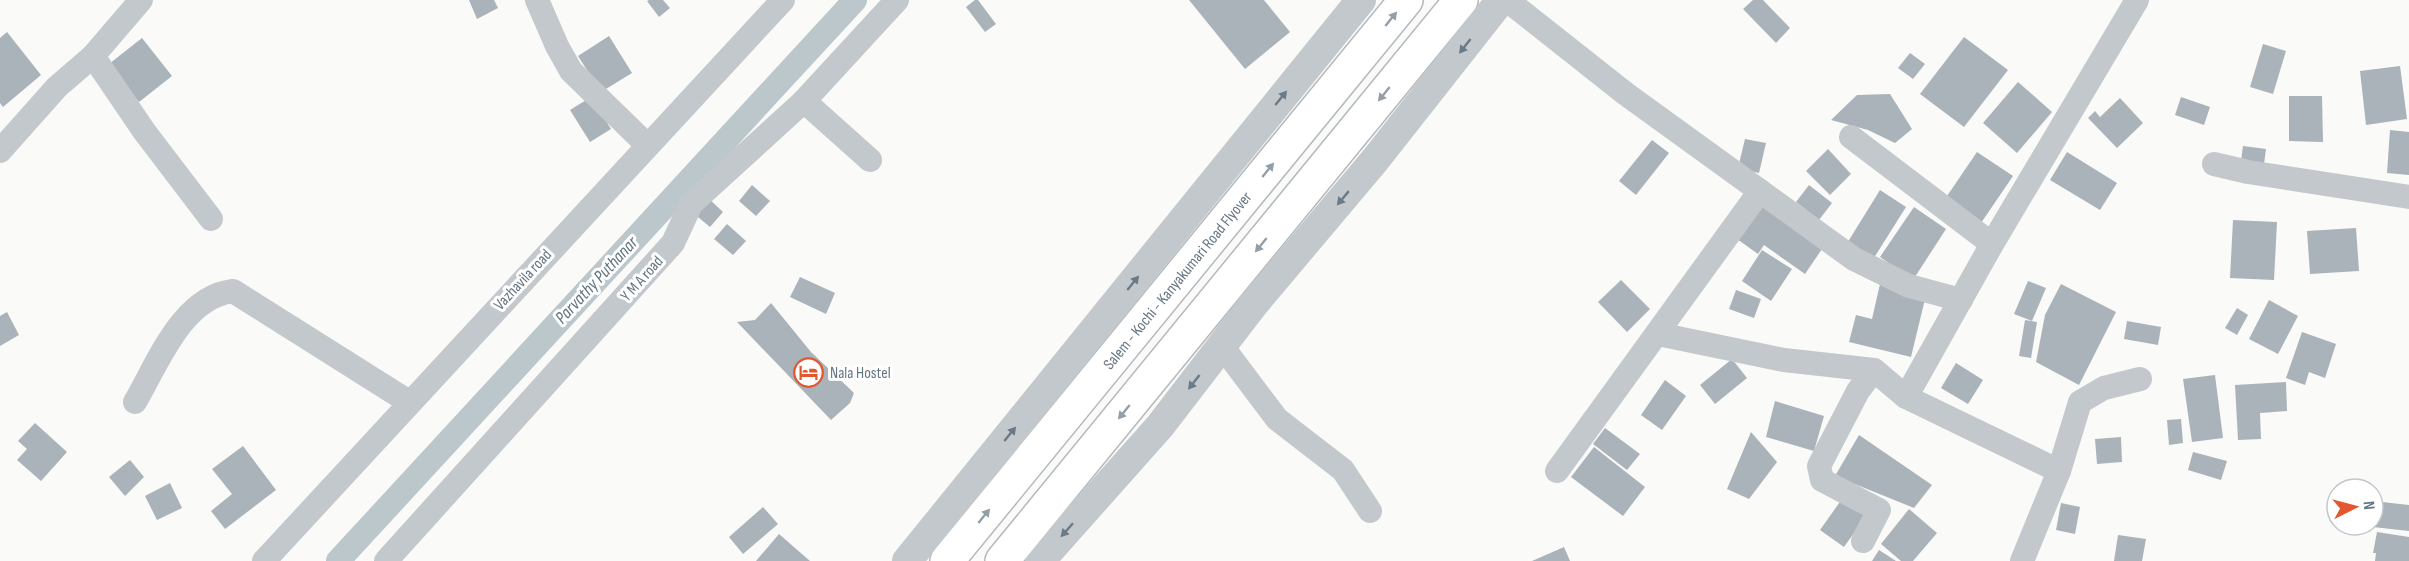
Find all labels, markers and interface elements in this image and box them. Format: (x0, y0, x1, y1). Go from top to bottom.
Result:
one-way arrow (1384, 12, 1397, 27)
one-way arrow (1459, 38, 1472, 53)
one-way arrow (1378, 86, 1391, 101)
one-way arrow (1275, 90, 1288, 106)
one-way arrow (1261, 163, 1274, 178)
street label: Salem - Kochi - Kanyakumari Road Flyover (1100, 188, 1257, 374)
one-way arrow (1337, 190, 1350, 205)
water label: Parvathy Puthanar (551, 232, 643, 328)
one-way arrow (1254, 237, 1267, 253)
street label: Vazhavila road (490, 246, 556, 314)
street label: Y M A road (617, 252, 667, 306)
one-way arrow (1126, 275, 1139, 291)
hotel icon: Nala Hostel (793, 356, 825, 388)
place label: Nala Hostel (830, 364, 891, 383)
one-way arrow (1188, 374, 1200, 390)
one-way arrow (1117, 404, 1130, 420)
one-way arrow (1003, 426, 1016, 442)
north arrow (2325, 477, 2385, 537)
text: N (2359, 500, 2378, 511)
one-way arrow (977, 508, 990, 523)
one-way arrow (1061, 522, 1074, 537)

